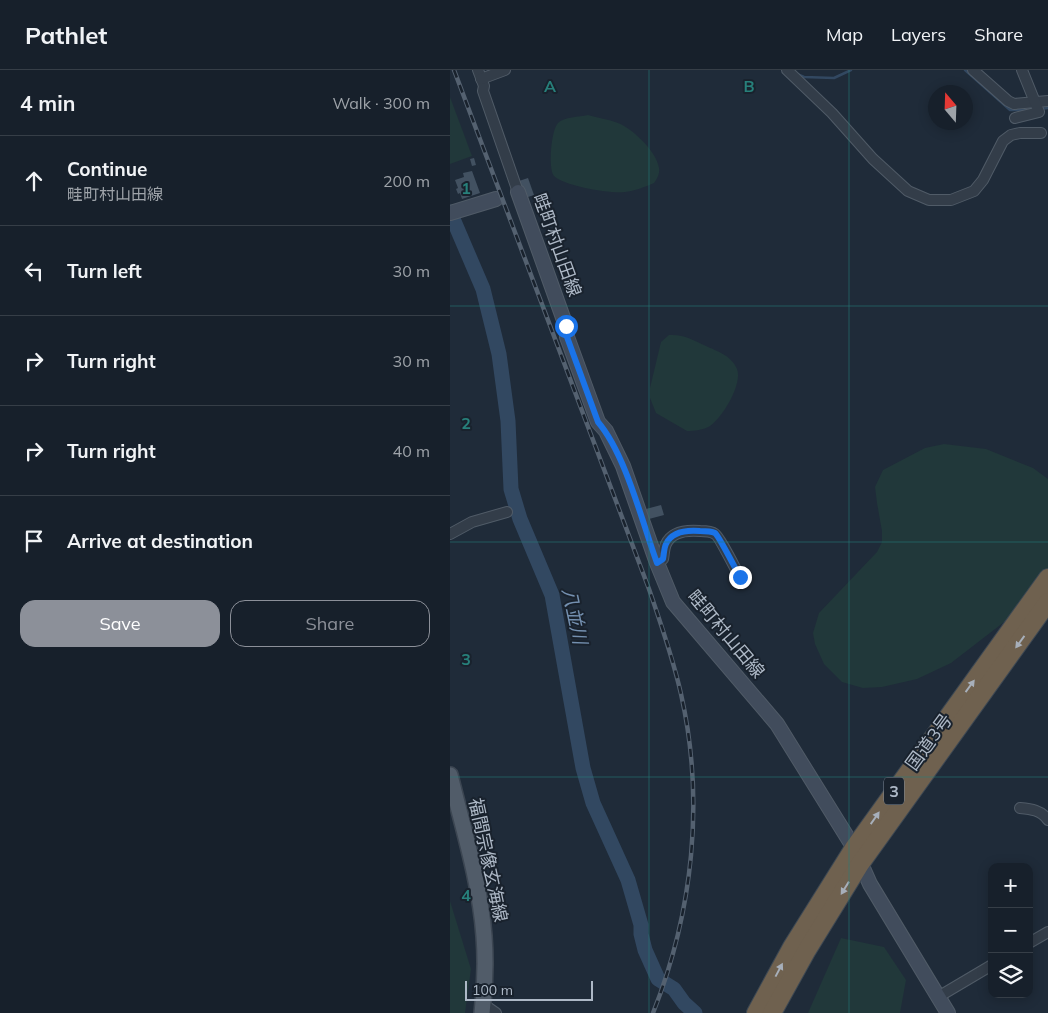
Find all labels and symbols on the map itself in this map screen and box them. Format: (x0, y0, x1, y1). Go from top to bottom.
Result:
text: A (544, 76, 556, 96)
text: B (743, 76, 755, 96)
north arrow (928, 85, 973, 130)
text: 1 (461, 178, 471, 198)
street label: 畦町村山田線 (528, 190, 587, 300)
route start (555, 315, 578, 338)
text: 2 (461, 413, 471, 433)
route end (729, 566, 752, 589)
street label: 畦町村山田線 (683, 585, 770, 682)
water label: 八並川 (557, 586, 593, 648)
one-way arrow (1014, 635, 1025, 648)
text: 3 (461, 649, 471, 669)
one-way arrow (965, 679, 975, 693)
street label: 国道3号 (900, 709, 957, 775)
road number: 3 (884, 778, 904, 804)
street label: 福間宗像玄海線 (464, 796, 513, 924)
one-way arrow (870, 811, 880, 825)
one-way arrow (840, 882, 849, 895)
text: 4 (461, 885, 471, 905)
one-way arrow (775, 963, 783, 977)
scale bar (465, 978, 592, 1001)

